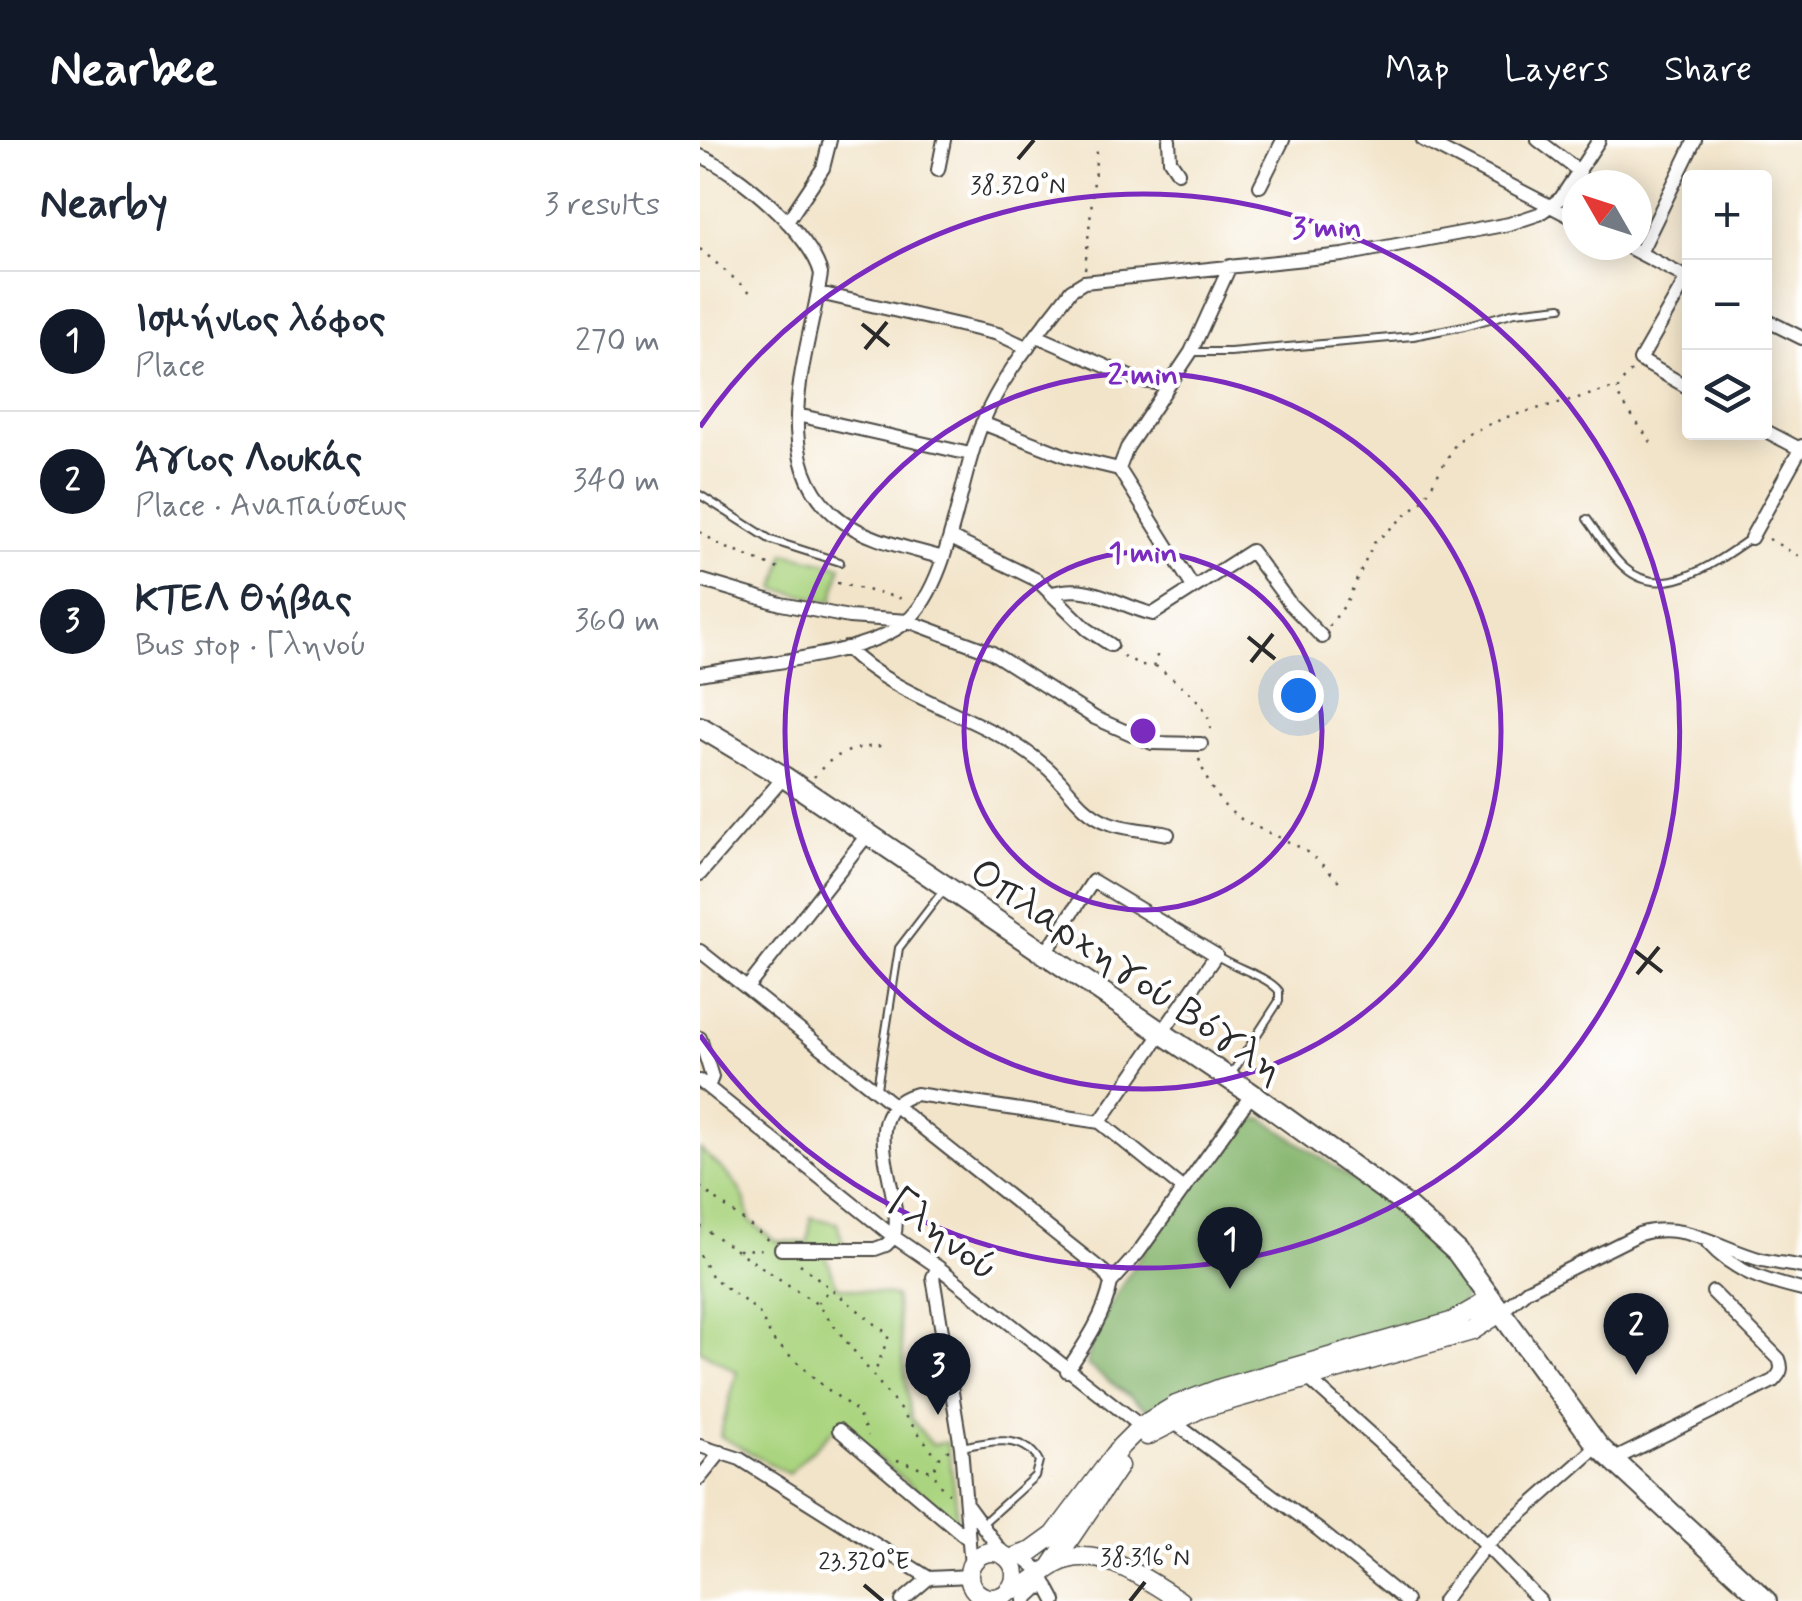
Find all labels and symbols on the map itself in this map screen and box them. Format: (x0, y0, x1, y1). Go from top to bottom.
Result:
text: 38.320°N (970, 170, 1066, 203)
north arrow (1562, 170, 1652, 260)
text: 3 min (1292, 209, 1362, 248)
text: 2 min (1108, 356, 1178, 395)
text: 1 min (1108, 534, 1178, 573)
your location (1273, 670, 1324, 721)
centre of rings (1125, 713, 1161, 749)
street label: Οπλαρχηγού Βόγλη (959, 847, 1294, 1096)
street label: Γληνού (876, 1177, 1008, 1294)
pin: 1 (1198, 1206, 1262, 1289)
pin: 2 (1604, 1292, 1668, 1375)
pin: 3 (906, 1332, 970, 1415)
text: 38.316°N (1100, 1542, 1190, 1575)
text: 23.320°E (818, 1546, 910, 1579)

